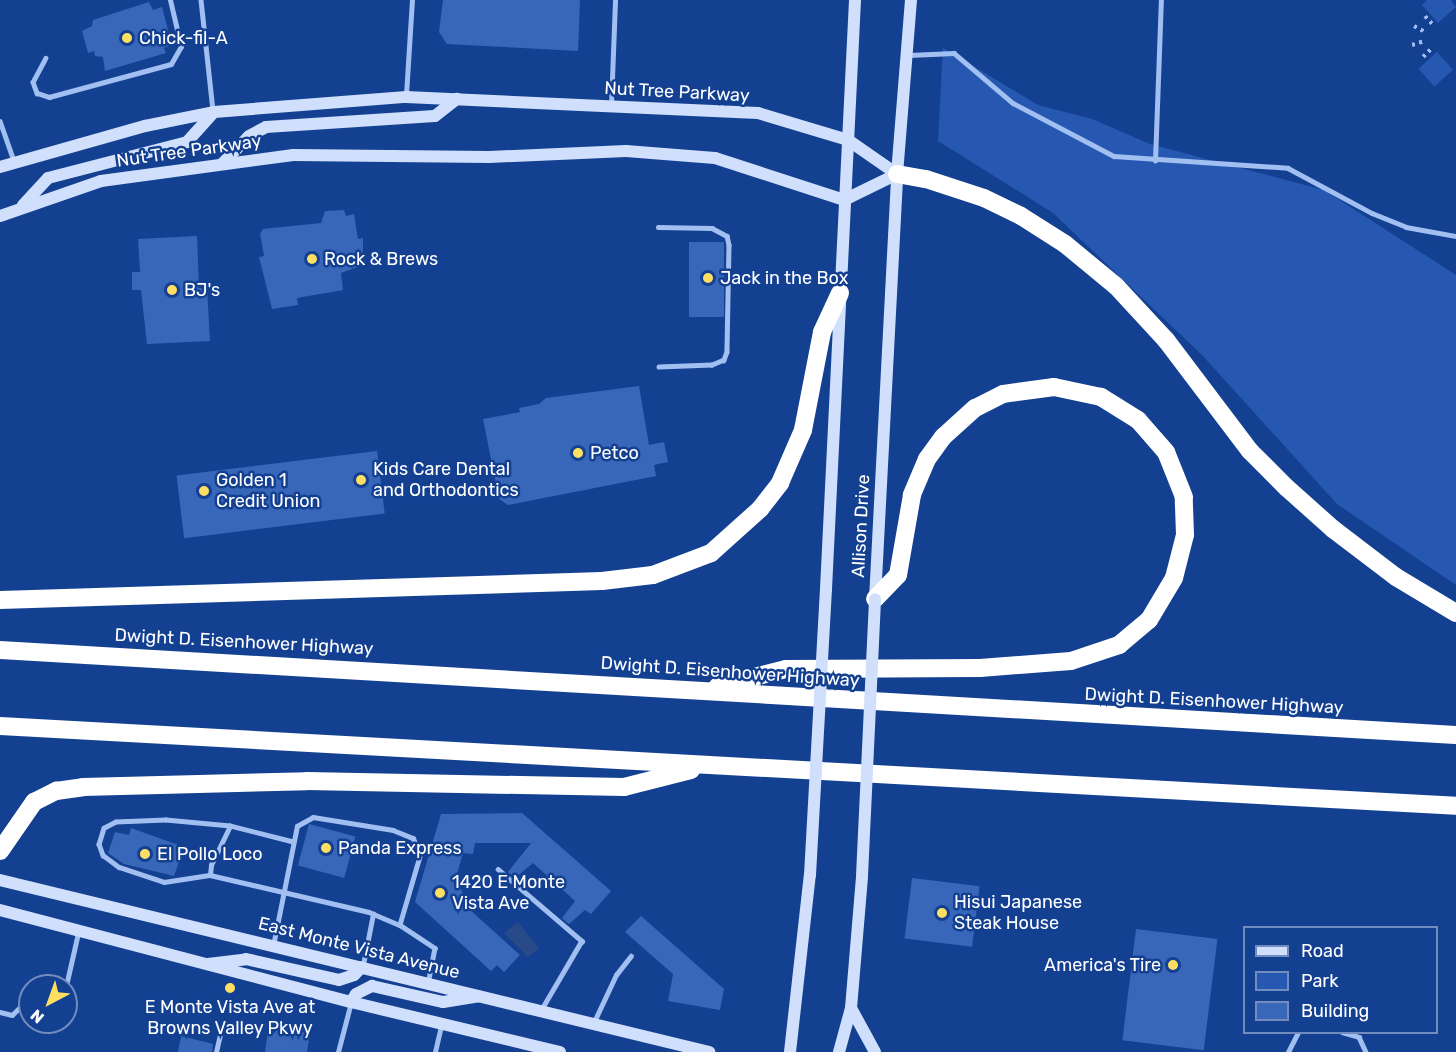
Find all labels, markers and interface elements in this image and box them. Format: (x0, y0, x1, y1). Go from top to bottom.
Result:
place label: Chick-fil-A (139, 27, 228, 49)
marker: Chick-fil-A (120, 31, 134, 45)
street label: Nut Tree Parkway (603, 77, 751, 107)
street label: Nut Tree Parkway (115, 130, 263, 172)
place label: Rock & Brews (324, 248, 438, 270)
marker: Rock & Brews (305, 252, 319, 266)
place label: Jack in the Box (720, 267, 849, 289)
marker: Jack in the Box (701, 271, 715, 285)
place label: BJ's (184, 279, 220, 301)
marker: BJ's (165, 283, 179, 297)
place label: Petco (590, 442, 639, 464)
marker: Petco (571, 446, 585, 460)
place label: Kids Care Dental and Orthodontics (373, 459, 519, 502)
place label: Golden 1 Credit Union (216, 470, 320, 512)
marker: Kids Care Dental and Orthodontics (354, 473, 368, 487)
street label: Allison Drive (848, 474, 874, 578)
marker: Golden 1 Credit Union (197, 484, 211, 498)
street label: Dwight D. Eisenhower Highway (114, 624, 374, 660)
street label: Dwight D. Eisenhower Highway (600, 652, 860, 692)
street label: Dwight D. Eisenhower Highway (1084, 683, 1344, 719)
place label: Panda Express (338, 837, 462, 859)
marker: Panda Express (319, 841, 333, 855)
place label: El Pollo Loco (157, 843, 262, 865)
marker: El Pollo Loco (138, 847, 152, 861)
place label: 1420 E Monte Vista Ave (452, 872, 565, 914)
marker: 1420 E Monte Vista Ave (433, 886, 447, 900)
place label: Hisui Japanese Steak House (954, 892, 1082, 934)
marker: Hisui Japanese Steak House (935, 906, 949, 920)
street label: East Monte Vista Avenue (255, 912, 463, 984)
legend (1243, 926, 1438, 1034)
text: Road (1301, 940, 1344, 962)
place label: America's Tire (1044, 954, 1161, 976)
marker: America's Tire (1166, 958, 1180, 972)
text: Park (1301, 970, 1338, 992)
north arrow (18, 974, 78, 1034)
marker: E Monte Vista Ave at Browns Valley Pkwy (223, 981, 237, 995)
place label: E Monte Vista Ave at Browns Valley Pkwy (144, 997, 316, 1040)
text: Building (1301, 1000, 1369, 1022)
text: N (27, 1006, 48, 1027)

